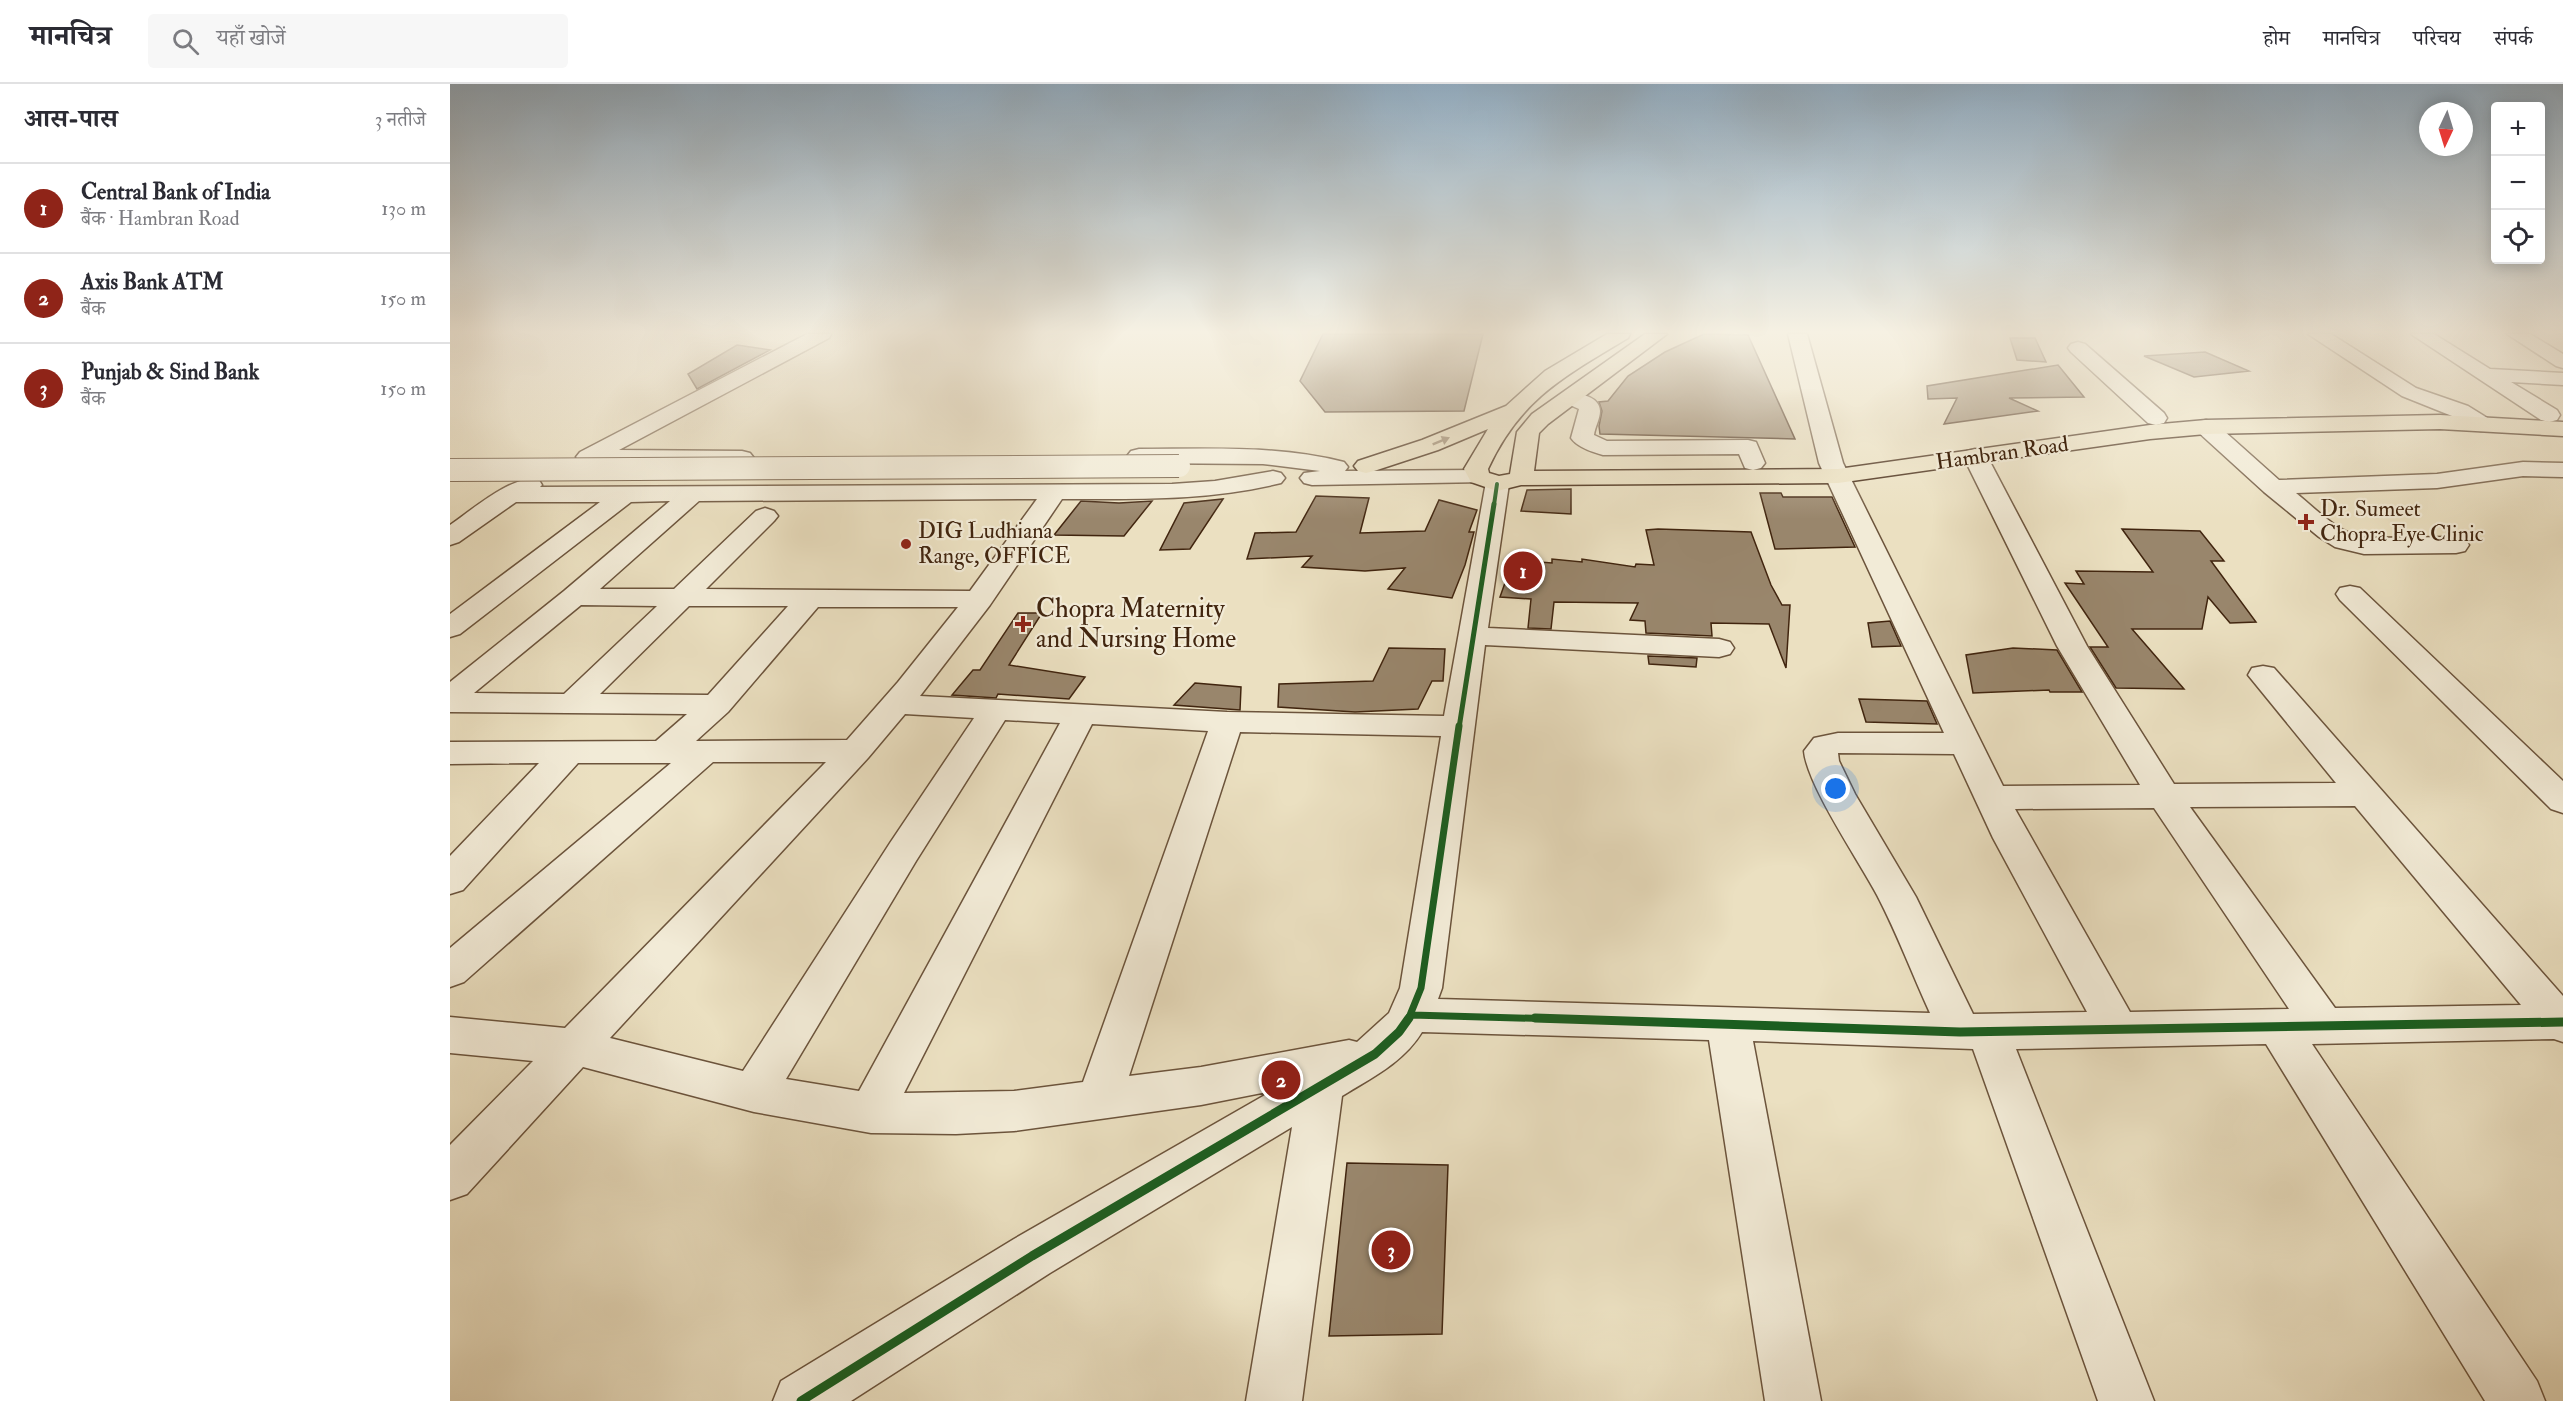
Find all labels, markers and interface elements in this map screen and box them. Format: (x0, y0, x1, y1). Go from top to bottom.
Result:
search box (148, 14, 568, 68)
text: मानचित्र (30, 19, 112, 54)
text: यहाँ खोजें (217, 24, 286, 52)
icon: search (169, 25, 202, 58)
text: होम (2263, 25, 2290, 52)
text: मानचित्र (2323, 25, 2380, 52)
text: परिचय (2413, 25, 2461, 52)
text: संपर्क (2494, 25, 2533, 52)
north arrow (2419, 102, 2473, 156)
map controls (2491, 102, 2545, 264)
button: + (2491, 102, 2545, 156)
text: आस-पास (24, 103, 118, 135)
text: 3 नतीजे (375, 107, 426, 132)
button: − (2491, 156, 2545, 210)
text: Central Bank of India (81, 178, 270, 206)
text: 1 (40, 196, 47, 221)
text: 130 m (381, 196, 426, 221)
text: बैंक · Hambran Road (81, 206, 239, 231)
button: locate (2491, 210, 2545, 264)
text: Axis Bank ATM (81, 268, 224, 296)
text: 2 (38, 286, 49, 311)
text: 150 m (380, 286, 426, 311)
text: बैंक (81, 296, 105, 321)
text: Punjab & Sind Bank (81, 358, 259, 386)
text: 3 (40, 376, 47, 401)
text: 150 m (380, 376, 426, 401)
text: बैंक (81, 386, 105, 411)
street label: Hambran Road (1934, 430, 2070, 476)
one-way arrow (1432, 436, 1450, 445)
place label: Dr. Sumeet Chopra Eye Clinic (2320, 495, 2484, 549)
marker: Dr. Sumeet Chopra Eye Clinic (2297, 513, 2315, 531)
place label: DIG Ludhiana Range, OFFICE (918, 517, 1070, 570)
marker: DIG Ludhiana Range, OFFICE (899, 537, 913, 551)
pin: 1 (1504, 548, 1542, 594)
place label: Chopra Maternity and Nursing Home (1036, 593, 1236, 655)
marker: Chopra Maternity and Nursing Home (1014, 615, 1032, 633)
your location (1821, 774, 1850, 803)
pin: 2 (1262, 1058, 1300, 1102)
pin: 3 (1372, 1228, 1410, 1272)

